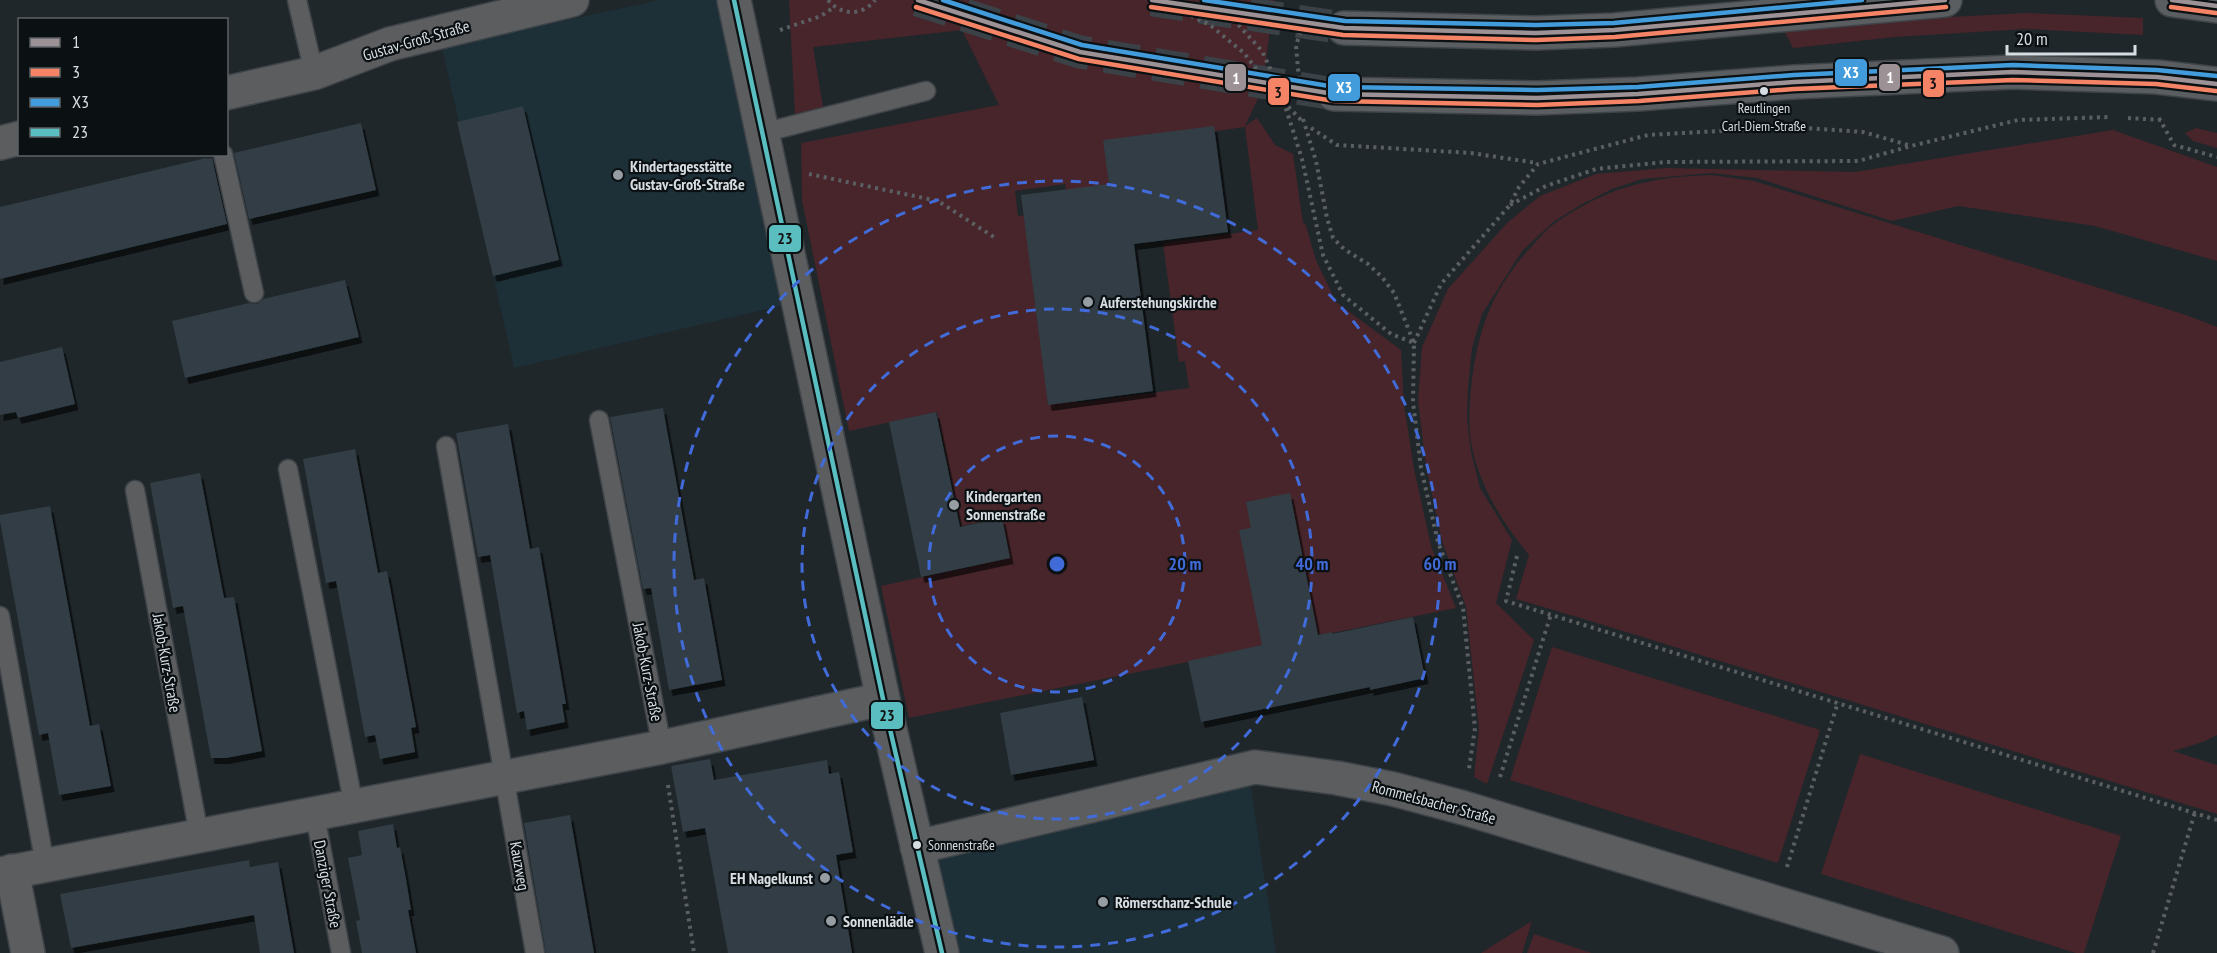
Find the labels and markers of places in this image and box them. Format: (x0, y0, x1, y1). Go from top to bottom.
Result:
marker: Reutlingen Carl-Diem-Straße (1758, 85, 1770, 97)
place label: Reutlingen Carl-Diem-Straße (1722, 99, 1806, 135)
place label: Kindertagesstätte Gustav-Groß-Straße (630, 156, 745, 194)
marker: Kindertagesstätte Gustav-Groß-Straße (611, 168, 625, 182)
place label: Auferstehungskirche (1099, 292, 1217, 312)
marker: Auferstehungskirche (1081, 295, 1095, 309)
place label: Kindergarten Sonnenstraße (966, 486, 1046, 524)
marker: Kindergarten Sonnenstraße (947, 498, 961, 512)
centre of rings (1047, 554, 1067, 574)
place label: Sonnenstraße (928, 836, 995, 854)
marker: Sonnenstraße (911, 839, 923, 851)
place label: EH Nagelkunst (730, 868, 813, 888)
marker: EH Nagelkunst (818, 871, 832, 885)
place label: Römerschanz-Schule (1115, 892, 1232, 912)
marker: Römerschanz-Schule (1096, 895, 1110, 909)
place label: Sonnenlädle (843, 911, 914, 931)
marker: Sonnenlädle (824, 914, 838, 928)

